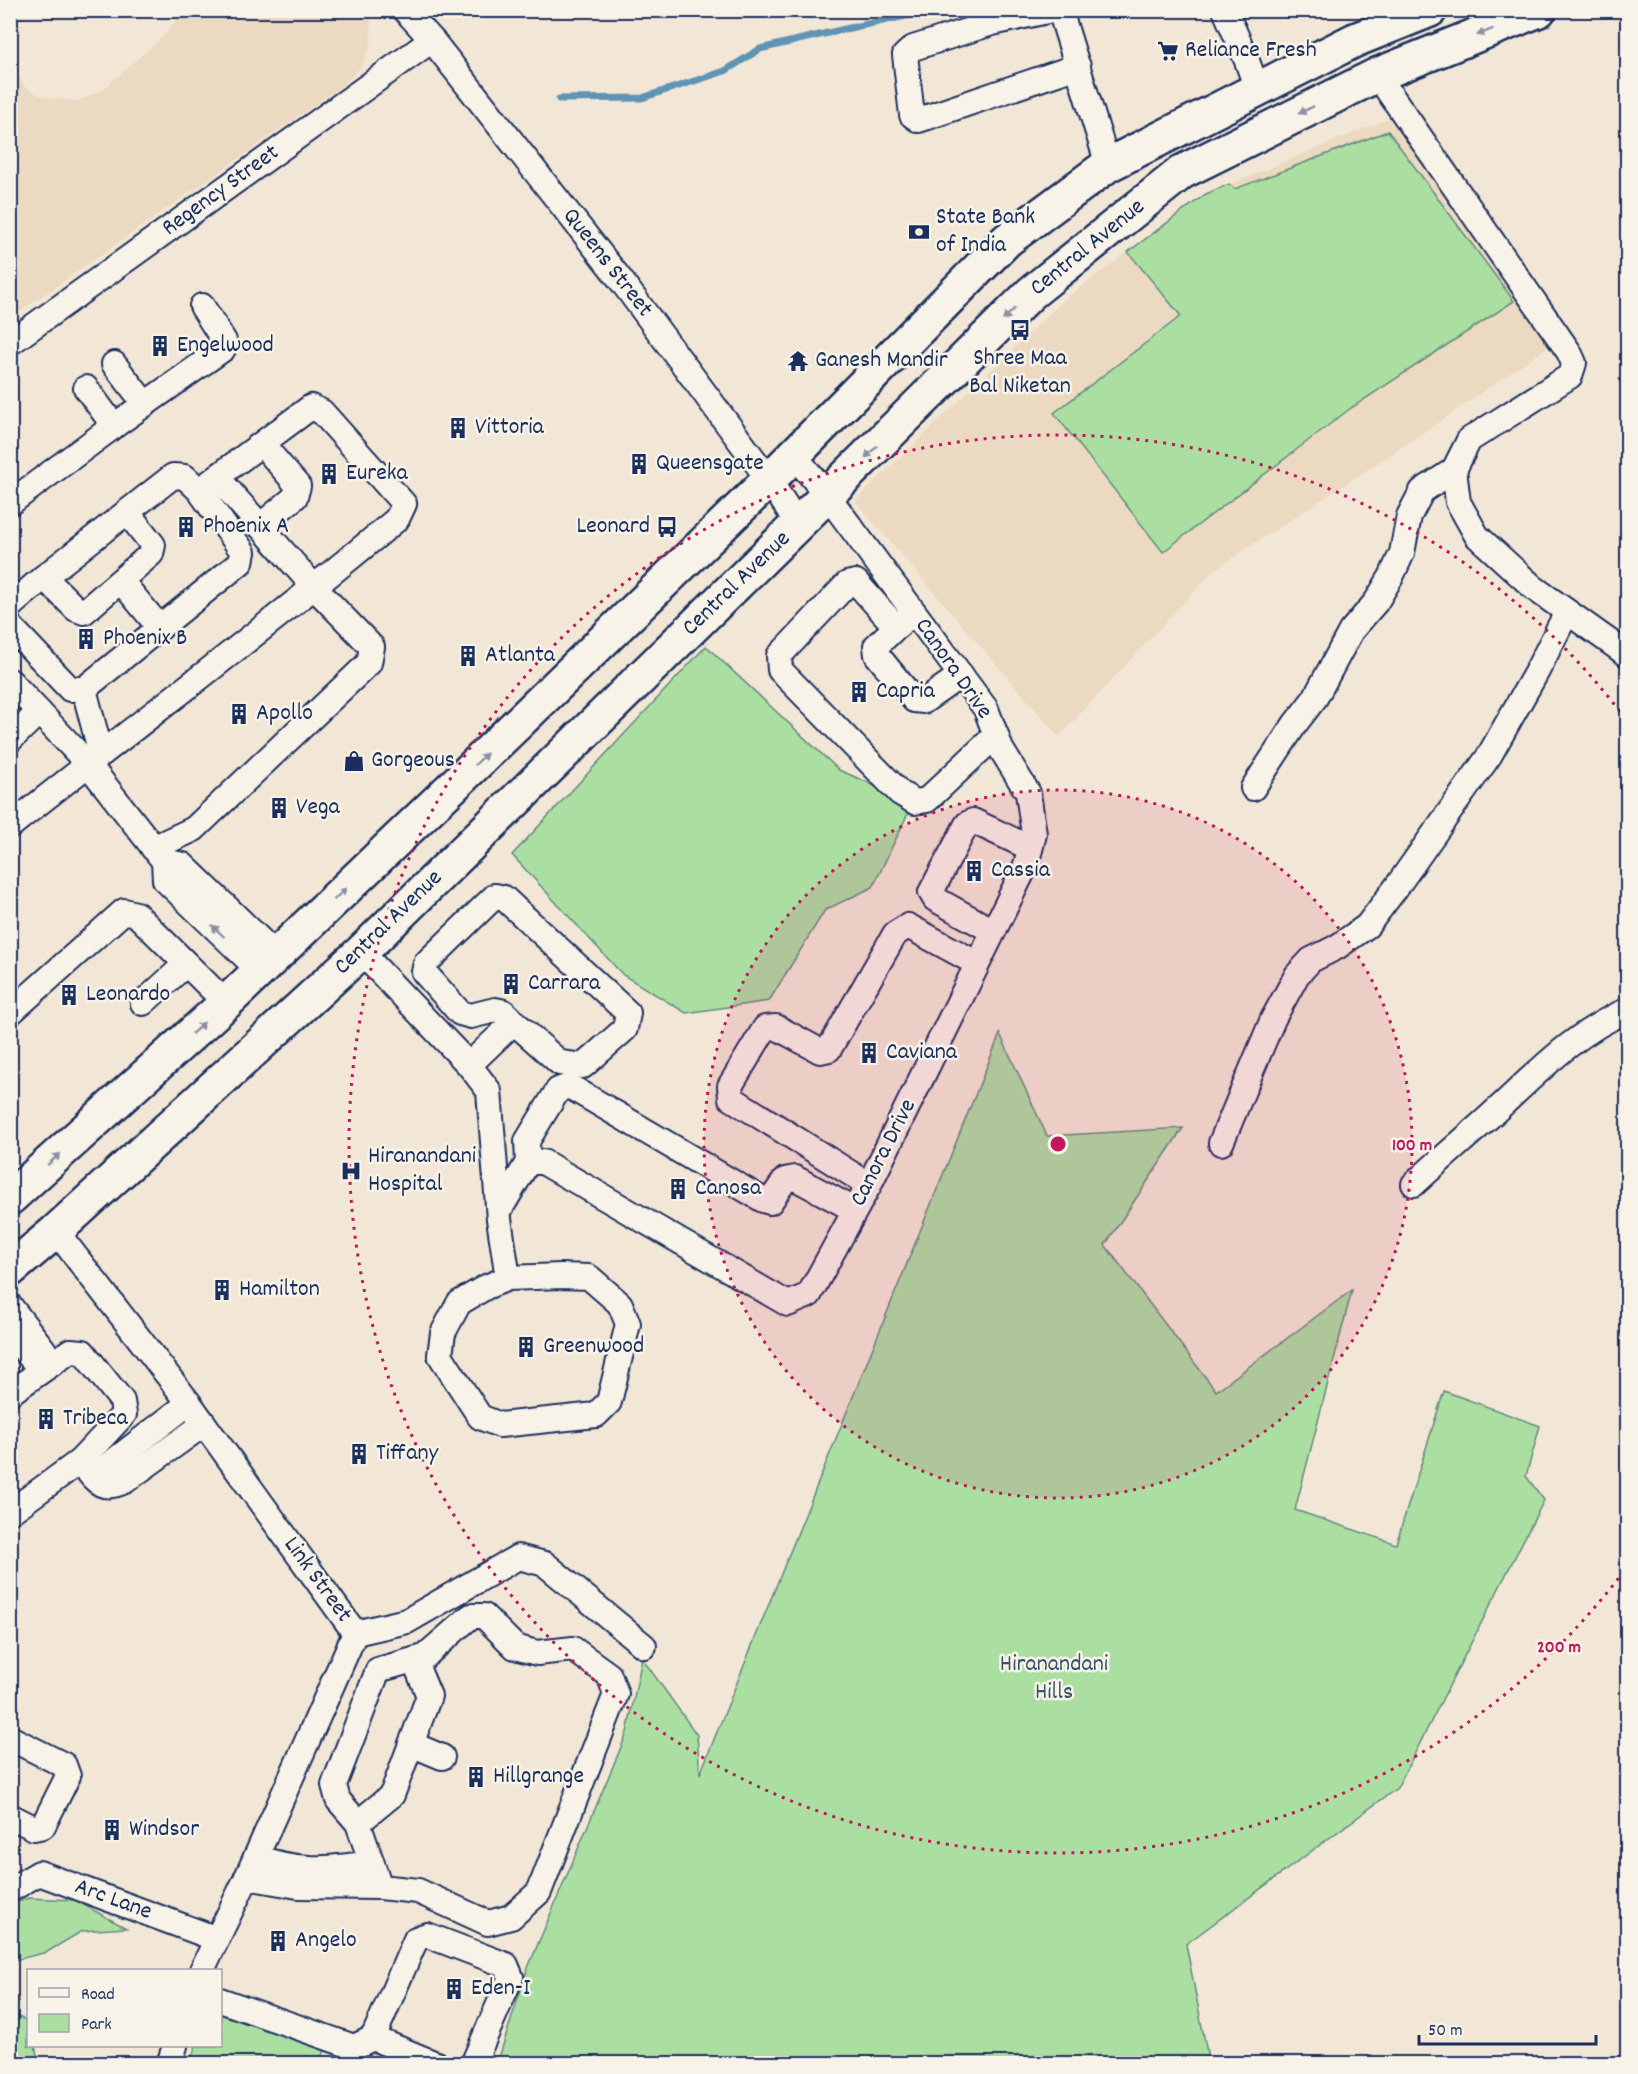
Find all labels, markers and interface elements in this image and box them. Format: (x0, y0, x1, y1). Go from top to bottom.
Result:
one-way arrow (1476, 28, 1494, 37)
place label: Reliance Fresh (1185, 34, 1317, 68)
supermarket icon: Reliance Fresh (1156, 39, 1180, 63)
one-way arrow (1298, 106, 1315, 115)
street label: Regency Street (155, 137, 287, 245)
street label: Central Avenue (1023, 191, 1153, 305)
street label: Queens Street (553, 201, 661, 325)
place label: State Bank of India (936, 201, 1035, 263)
bank icon: State Bank of India (907, 220, 931, 244)
one-way arrow (1003, 307, 1017, 321)
bus stop icon: Shree Maa Bal Niketan (1008, 318, 1032, 342)
place label: Engelwood (177, 329, 274, 363)
building icon: Engelwood (148, 334, 172, 358)
place label: Shree Maa Bal Niketan (969, 342, 1071, 404)
place label: Ganesh Mandir (815, 344, 948, 378)
temple icon: Ganesh Mandir (786, 349, 810, 373)
place label: Vittoria (475, 411, 545, 445)
building icon: Vittoria (446, 416, 470, 440)
one-way arrow (864, 444, 878, 458)
place label: Queensgate (656, 447, 764, 481)
building icon: Queensgate (627, 452, 651, 476)
place label: Eureka (346, 457, 409, 491)
building icon: Eureka (317, 462, 341, 486)
place label: Phoenix A (203, 510, 289, 544)
place label: Leonard (576, 510, 650, 544)
building icon: Phoenix A (174, 515, 198, 539)
bus stop icon: Leonard (655, 515, 679, 539)
street label: Central Avenue (675, 523, 799, 645)
street label: Canora Drive (906, 611, 1000, 727)
place label: Phoenix B (103, 622, 187, 656)
building icon: Phoenix B (74, 627, 98, 651)
place label: Atlanta (485, 639, 556, 673)
building icon: Atlanta (456, 644, 480, 668)
place label: Capria (876, 675, 935, 709)
building icon: Capria (847, 680, 871, 704)
place label: Apollo (256, 697, 313, 731)
building icon: Apollo (227, 702, 251, 726)
place label: Gorgeous (371, 744, 455, 778)
shop icon: Gorgeous (342, 749, 366, 773)
one-way arrow (473, 752, 488, 766)
place label: Vega (296, 791, 341, 825)
building icon: Vega (267, 796, 291, 820)
place label: Cassia (991, 854, 1051, 888)
building icon: Cassia (962, 859, 986, 883)
street label: Central Avenue (327, 862, 451, 984)
one-way arrow (332, 888, 347, 901)
one-way arrow (211, 924, 225, 938)
place label: Carrara (528, 967, 601, 1001)
building icon: Carrara (499, 972, 523, 996)
place label: Leonardo (86, 978, 170, 1012)
building icon: Leonardo (57, 983, 81, 1007)
one-way arrow (190, 1022, 205, 1035)
place label: Caviana (886, 1036, 958, 1070)
building icon: Caviana (857, 1041, 881, 1065)
street label: Canora Drive (842, 1093, 926, 1213)
centre of rings (1048, 1134, 1068, 1154)
text: 100 m (1392, 1134, 1432, 1159)
place label: Hiranandani Hospital (368, 1140, 476, 1202)
one-way arrow (46, 1152, 61, 1166)
hospital icon: Hiranandani Hospital (339, 1159, 363, 1183)
place label: Canosa (695, 1172, 762, 1206)
building icon: Canosa (666, 1177, 690, 1201)
place label: Hamilton (239, 1273, 320, 1307)
building icon: Hamilton (210, 1278, 234, 1302)
place label: Greenwood (543, 1330, 644, 1364)
building icon: Greenwood (514, 1335, 538, 1359)
place label: Tribeca (63, 1402, 128, 1436)
building icon: Tribeca (34, 1407, 58, 1431)
place label: Tiffany (376, 1437, 440, 1471)
building icon: Tiffany (347, 1442, 371, 1466)
street label: Link Street (274, 1530, 360, 1630)
text: 200 m (1537, 1636, 1581, 1661)
park label: Hiranandani Hills (1000, 1648, 1108, 1710)
place label: Hillgrange (493, 1760, 584, 1794)
building icon: Hillgrange (464, 1765, 488, 1789)
place label: Windsor (129, 1813, 199, 1847)
building icon: Windsor (100, 1818, 124, 1842)
street label: Arc Lane (70, 1870, 156, 1930)
place label: Angelo (295, 1924, 357, 1958)
building icon: Angelo (266, 1929, 290, 1953)
legend (27, 1969, 222, 2047)
place label: Eden-I (471, 1972, 531, 2006)
building icon: Eden-I (442, 1977, 466, 2001)
text: Road (81, 1983, 115, 2008)
scale bar (1419, 2008, 1596, 2046)
text: Park (81, 2013, 112, 2038)
text: 50 m (1428, 2019, 1463, 2044)

